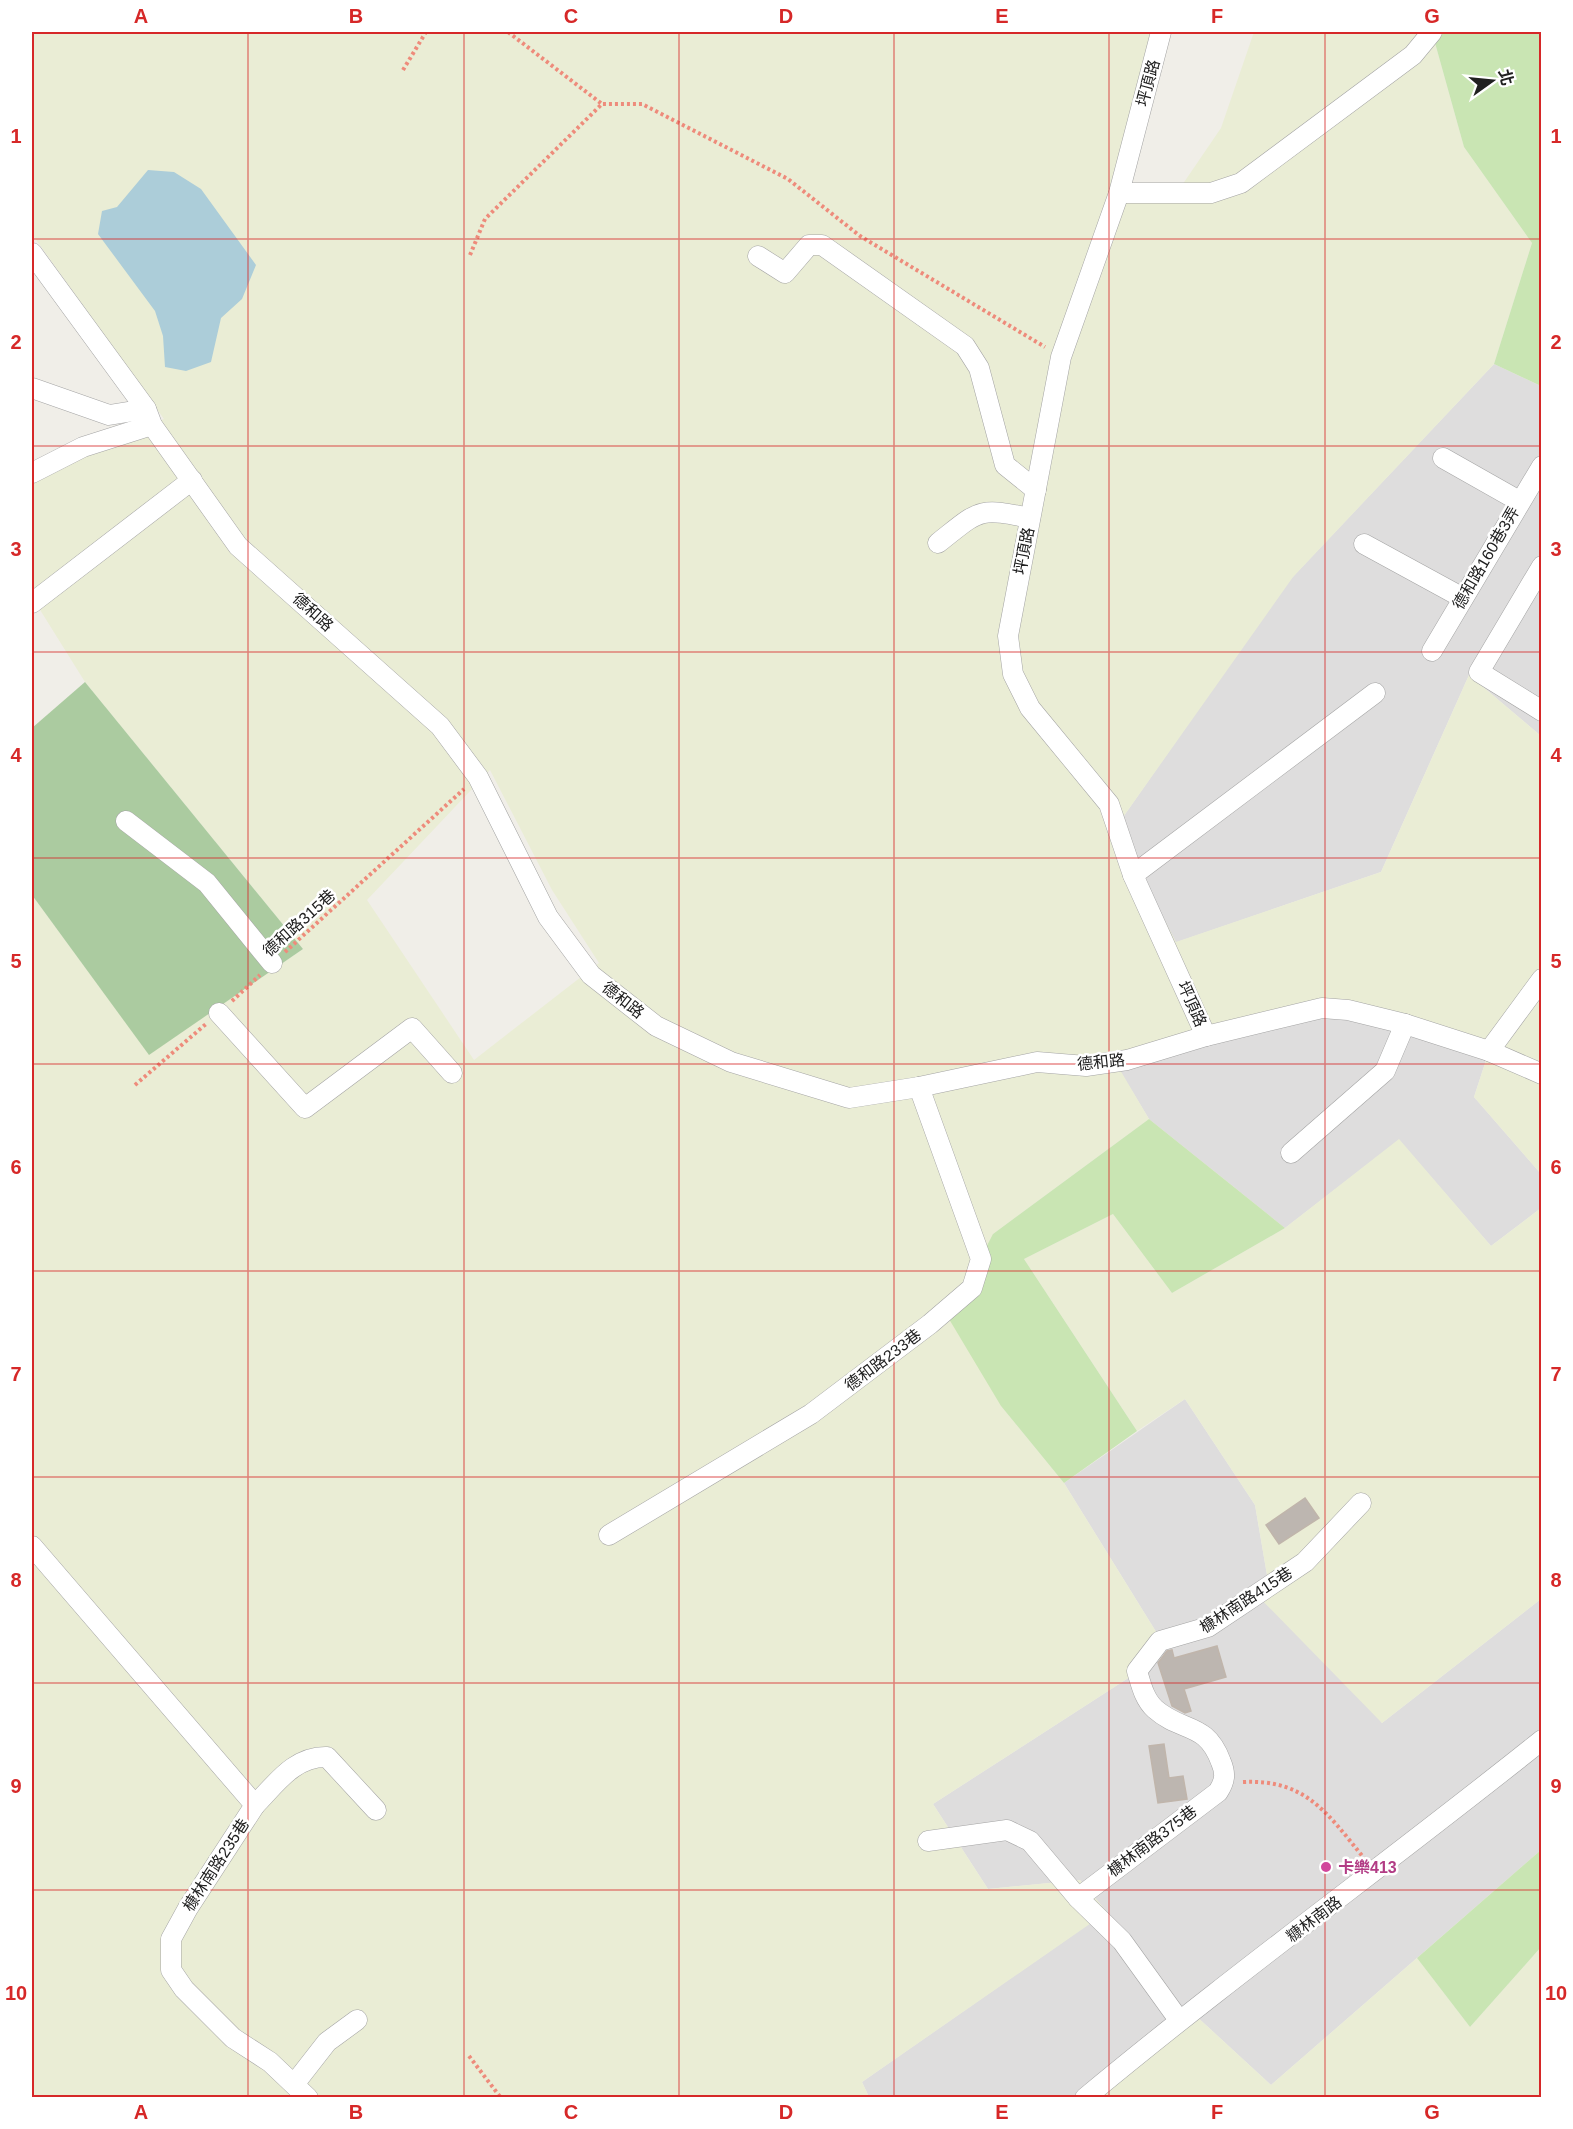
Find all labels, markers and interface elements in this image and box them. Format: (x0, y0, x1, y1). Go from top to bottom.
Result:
text: A (134, 5, 148, 27)
text: B (349, 5, 363, 27)
text: C (564, 5, 578, 27)
text: D (779, 5, 793, 27)
text: E (995, 5, 1009, 27)
text: F (1211, 5, 1223, 27)
text: G (1424, 5, 1440, 27)
north arrow (1462, 51, 1522, 111)
street label: 坪頂路 (1134, 58, 1162, 108)
text: 北 (1496, 67, 1516, 87)
text: 1 (10, 125, 22, 147)
text: 1 (1550, 125, 1562, 147)
text: 2 (10, 331, 22, 353)
text: 2 (1550, 331, 1562, 353)
street label: 德和路160巷3弄 (1450, 504, 1522, 612)
street label: 坪頂路 (1011, 526, 1037, 576)
text: 3 (10, 538, 22, 560)
text: 3 (1550, 538, 1562, 560)
street label: 德和路 (289, 590, 337, 634)
text: 4 (10, 744, 22, 766)
text: 4 (1550, 744, 1562, 766)
street label: 德和路315巷 (260, 886, 338, 960)
text: 5 (10, 950, 22, 972)
text: 5 (1550, 950, 1562, 972)
street label: 德和路 (599, 979, 647, 1021)
street label: 坪頂路 (1174, 979, 1210, 1029)
street label: 德和路 (1076, 1051, 1126, 1073)
text: 6 (10, 1156, 22, 1178)
text: 6 (1550, 1156, 1562, 1178)
street label: 德和路233巷 (842, 1326, 924, 1394)
text: 7 (10, 1363, 22, 1385)
text: 7 (1550, 1363, 1562, 1385)
street label: 槺林南路415巷 (1197, 1564, 1295, 1636)
text: 8 (10, 1569, 22, 1591)
text: 8 (1550, 1569, 1562, 1591)
text: 9 (10, 1775, 22, 1797)
text: 9 (1550, 1775, 1562, 1797)
street label: 槺林南路375巷 (1104, 1802, 1200, 1880)
street label: 槺林南路235巷 (180, 1816, 252, 1914)
place label: 卡樂413 (1338, 1859, 1397, 1876)
marker: 卡樂413 (1319, 1860, 1333, 1874)
street label: 糠林南路 (1283, 1893, 1345, 1945)
text: 10 (5, 1982, 27, 2004)
text: 10 (1545, 1982, 1567, 2004)
text: A (134, 2101, 148, 2123)
text: B (349, 2101, 363, 2123)
text: C (564, 2101, 578, 2123)
text: D (779, 2101, 793, 2123)
text: E (995, 2101, 1009, 2123)
text: F (1211, 2101, 1223, 2123)
text: G (1424, 2101, 1440, 2123)

